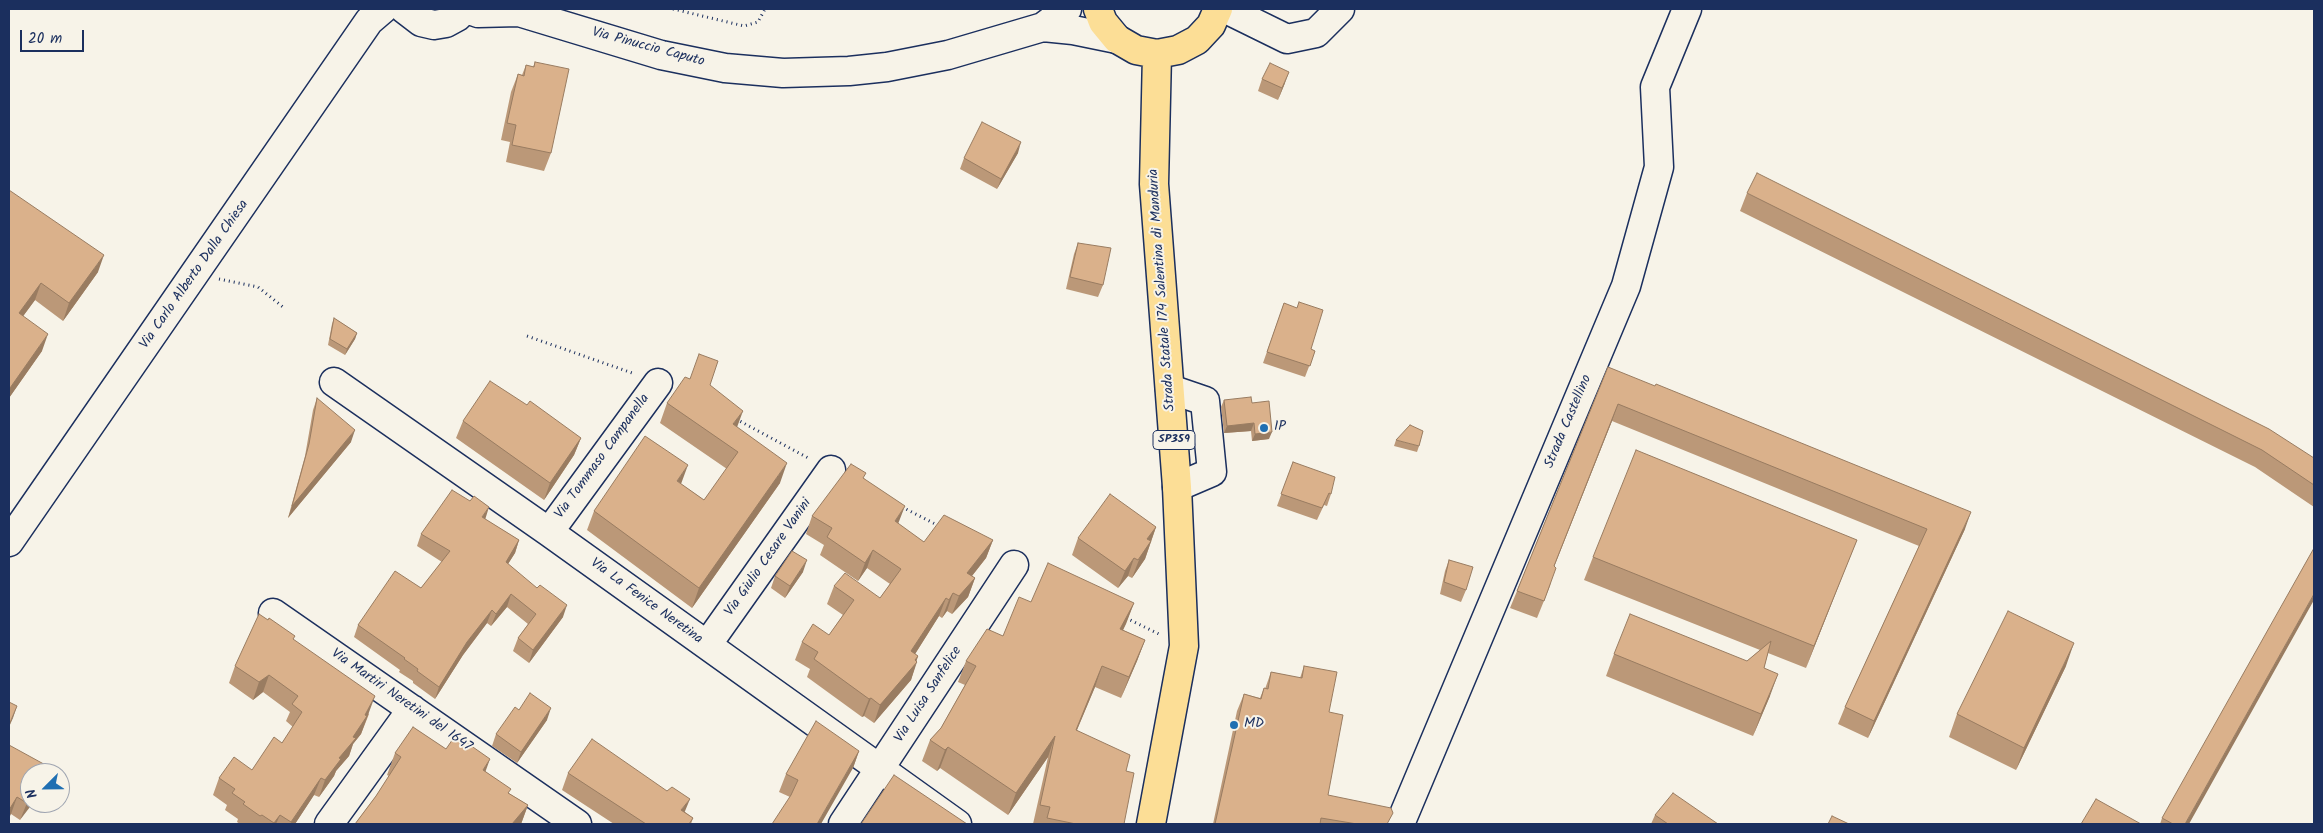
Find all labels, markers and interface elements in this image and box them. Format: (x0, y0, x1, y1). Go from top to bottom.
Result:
scale bar (22, 20, 86, 52)
street label: Via Pinuccio Caputo (590, 25, 706, 71)
text: 20 m (28, 27, 62, 51)
street label: Strada Statale 174 Salentina di Manduria (1146, 168, 1180, 412)
street label: Via Carlo Alberto Dalla Chiesa (137, 197, 253, 353)
street label: Strada Castellino (1542, 373, 1596, 471)
street label: Via Tommaso Campanella (552, 391, 654, 523)
place label: IP (1274, 420, 1286, 436)
marker: IP (1258, 422, 1270, 434)
road number: SP359 (1153, 430, 1195, 450)
street label: Via Giulio Cesare Vanini (722, 496, 816, 620)
street label: Via La Fenice Neretina (587, 556, 705, 648)
street label: Via Luisa Sanfelice (892, 644, 966, 746)
street label: Via Martiri Neretini del 1647 (327, 646, 475, 756)
place label: MD (1244, 717, 1264, 733)
marker: MD (1228, 719, 1240, 731)
north arrow (20, 763, 70, 813)
text: N (20, 785, 44, 802)

